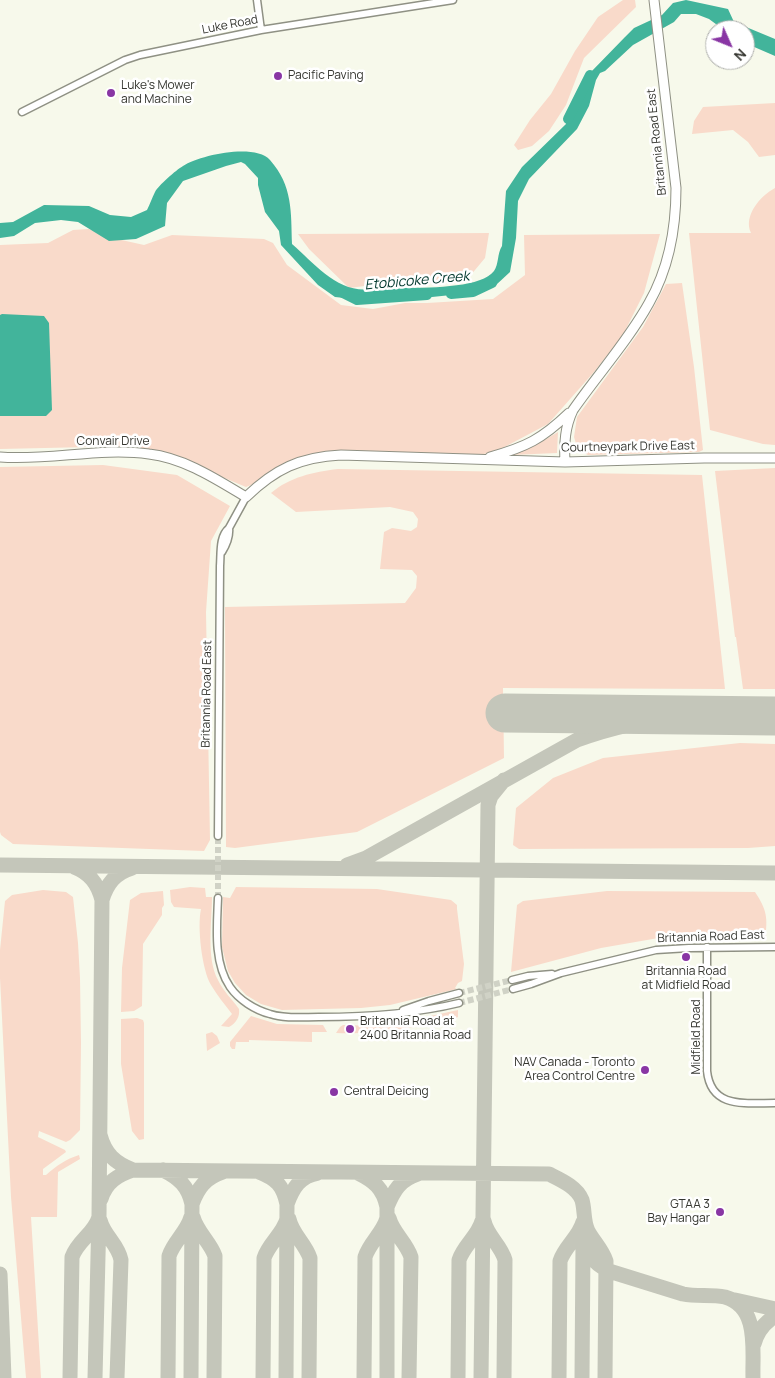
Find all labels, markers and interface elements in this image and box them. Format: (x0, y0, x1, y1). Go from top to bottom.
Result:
street label: Luke Road (201, 12, 259, 38)
north arrow (705, 20, 755, 70)
text: N (730, 45, 751, 65)
place label: Pacific Paving (288, 69, 364, 83)
marker: Pacific Paving (272, 70, 284, 82)
place label: Luke's Mower and Machine (121, 79, 195, 107)
marker: Luke's Mower and Machine (105, 87, 117, 99)
street label: Britannia Road East (644, 88, 670, 196)
water label: Etobicoke Creek (364, 268, 470, 294)
street label: Convair Drive (77, 435, 149, 449)
street label: Courtneypark Drive East (561, 439, 695, 455)
street label: Britannia Road East (199, 640, 215, 748)
street label: Britannia Road East (657, 928, 765, 946)
marker: Britannia Road at Midfield Road (680, 951, 692, 963)
place label: Britannia Road at Midfield Road (642, 965, 730, 993)
street label: Midfield Road (690, 1000, 704, 1074)
place label: Britannia Road at 2400 Britannia Road (360, 1015, 471, 1043)
marker: Britannia Road at 2400 Britannia Road (344, 1023, 356, 1035)
place label: NAV Canada - Toronto Area Control Centre (514, 1056, 635, 1084)
marker: NAV Canada - Toronto Area Control Centre (639, 1064, 651, 1076)
place label: Central Deicing (344, 1085, 429, 1099)
marker: Central Deicing (328, 1086, 340, 1098)
place label: GTAA 3 Bay Hangar (648, 1198, 710, 1226)
marker: GTAA 3 Bay Hangar (714, 1206, 726, 1218)

